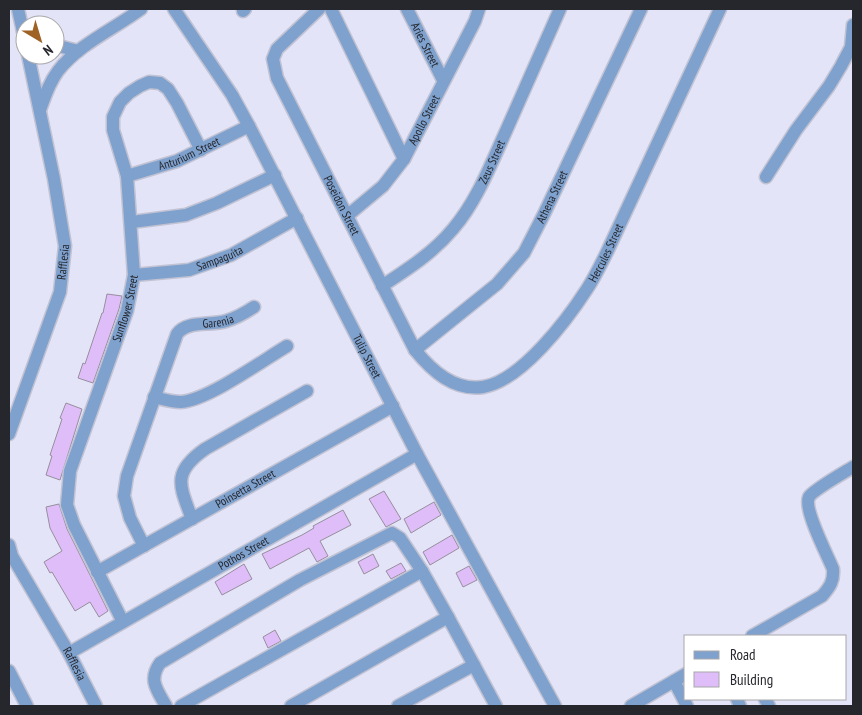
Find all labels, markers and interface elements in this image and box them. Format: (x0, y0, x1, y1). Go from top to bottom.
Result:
north arrow (15, 15, 65, 65)
street label: Aries Street (408, 20, 443, 70)
text: N (39, 41, 57, 60)
street label: Apollo Street (405, 92, 443, 147)
street label: Anturium Street (156, 133, 223, 173)
street label: Zeus Street (475, 137, 508, 186)
street label: Athena Street (533, 167, 571, 226)
street label: Poseidon Street (321, 173, 364, 238)
street label: Hercules Street (585, 220, 626, 285)
street label: Sampaguita (194, 242, 246, 274)
street label: Rafflesia (53, 243, 72, 281)
street label: Sunflower Street (109, 273, 141, 344)
street label: Garenia (202, 311, 236, 331)
street label: Tulip Street (350, 332, 385, 381)
street label: Poinsetta Street (213, 465, 278, 511)
street label: Pothos Street (215, 532, 272, 573)
legend (684, 635, 847, 700)
street label: Rafflesia (60, 644, 90, 683)
text: Road (730, 645, 756, 664)
text: Building (730, 670, 773, 689)

